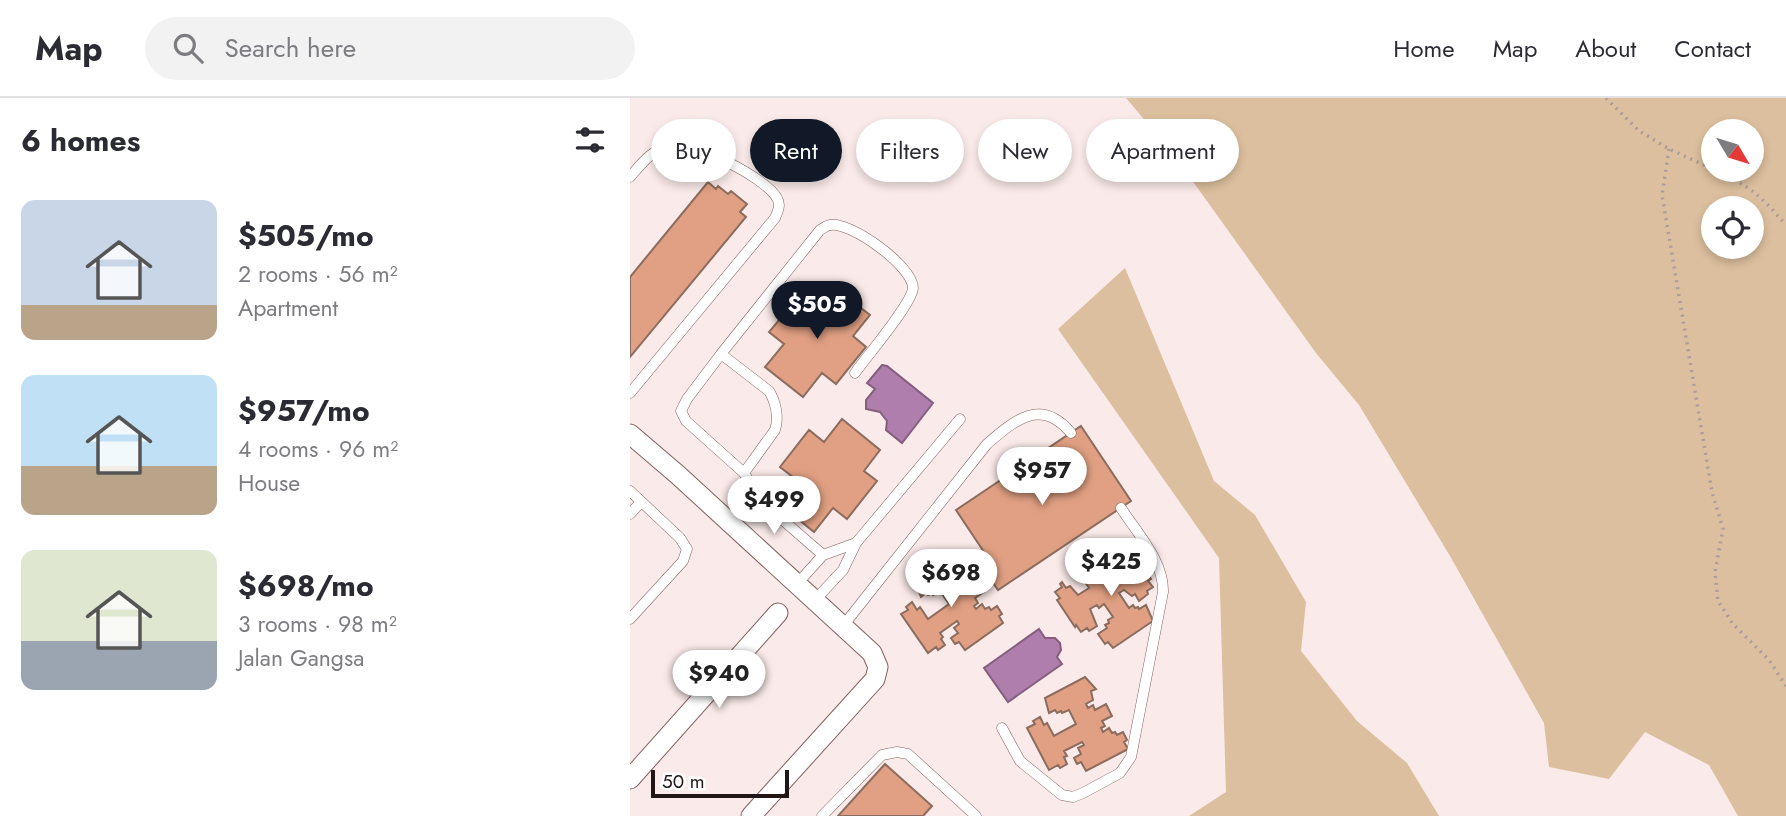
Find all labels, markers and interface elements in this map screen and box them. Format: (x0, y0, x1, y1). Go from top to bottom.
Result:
search box (145, 17, 635, 80)
text: Map (35, 25, 103, 72)
icon: search (169, 29, 207, 67)
text: Search here (225, 29, 356, 67)
text: Home (1393, 31, 1455, 66)
text: Map (1493, 31, 1537, 66)
text: About (1575, 31, 1636, 66)
text: Contact (1674, 31, 1751, 66)
text: 6 homes (21, 119, 140, 162)
chip: Buy (651, 119, 736, 182)
chip: Rent (750, 119, 842, 182)
chip: Filters (856, 119, 964, 182)
chip: New (978, 119, 1072, 182)
chip: Apartment (1086, 119, 1239, 182)
north arrow (1701, 119, 1764, 182)
map controls (1701, 119, 1764, 259)
icon: filters (571, 121, 609, 159)
button: locate (1701, 196, 1764, 259)
text: $505/mo (238, 214, 374, 257)
icon: home (77, 228, 161, 312)
text: 2 rooms · 56 m² (238, 257, 398, 291)
pin: $505 (776, 282, 858, 341)
text: $505 (787, 287, 847, 321)
text: Apartment (238, 291, 338, 325)
text: $957/mo (238, 389, 370, 432)
icon: home (77, 403, 161, 487)
text: 4 rooms · 96 m² (238, 432, 398, 466)
pin: $957 (1001, 448, 1083, 507)
text: $957 (1013, 453, 1071, 487)
text: House (238, 466, 300, 500)
pin: $499 (733, 476, 815, 536)
text: $499 (743, 482, 805, 516)
pin: $425 (1070, 538, 1152, 598)
text: $425 (1081, 544, 1141, 578)
pin: $698 (910, 550, 992, 609)
text: $698 (921, 555, 981, 589)
text: $698/mo (238, 564, 374, 607)
icon: home (77, 578, 161, 662)
text: 3 rooms · 98 m² (238, 607, 397, 641)
text: Jalan Gangsa (238, 641, 364, 675)
pin: $940 (678, 650, 760, 710)
text: $940 (689, 656, 749, 690)
scale bar (651, 767, 789, 799)
text: 50 m (662, 768, 705, 795)

